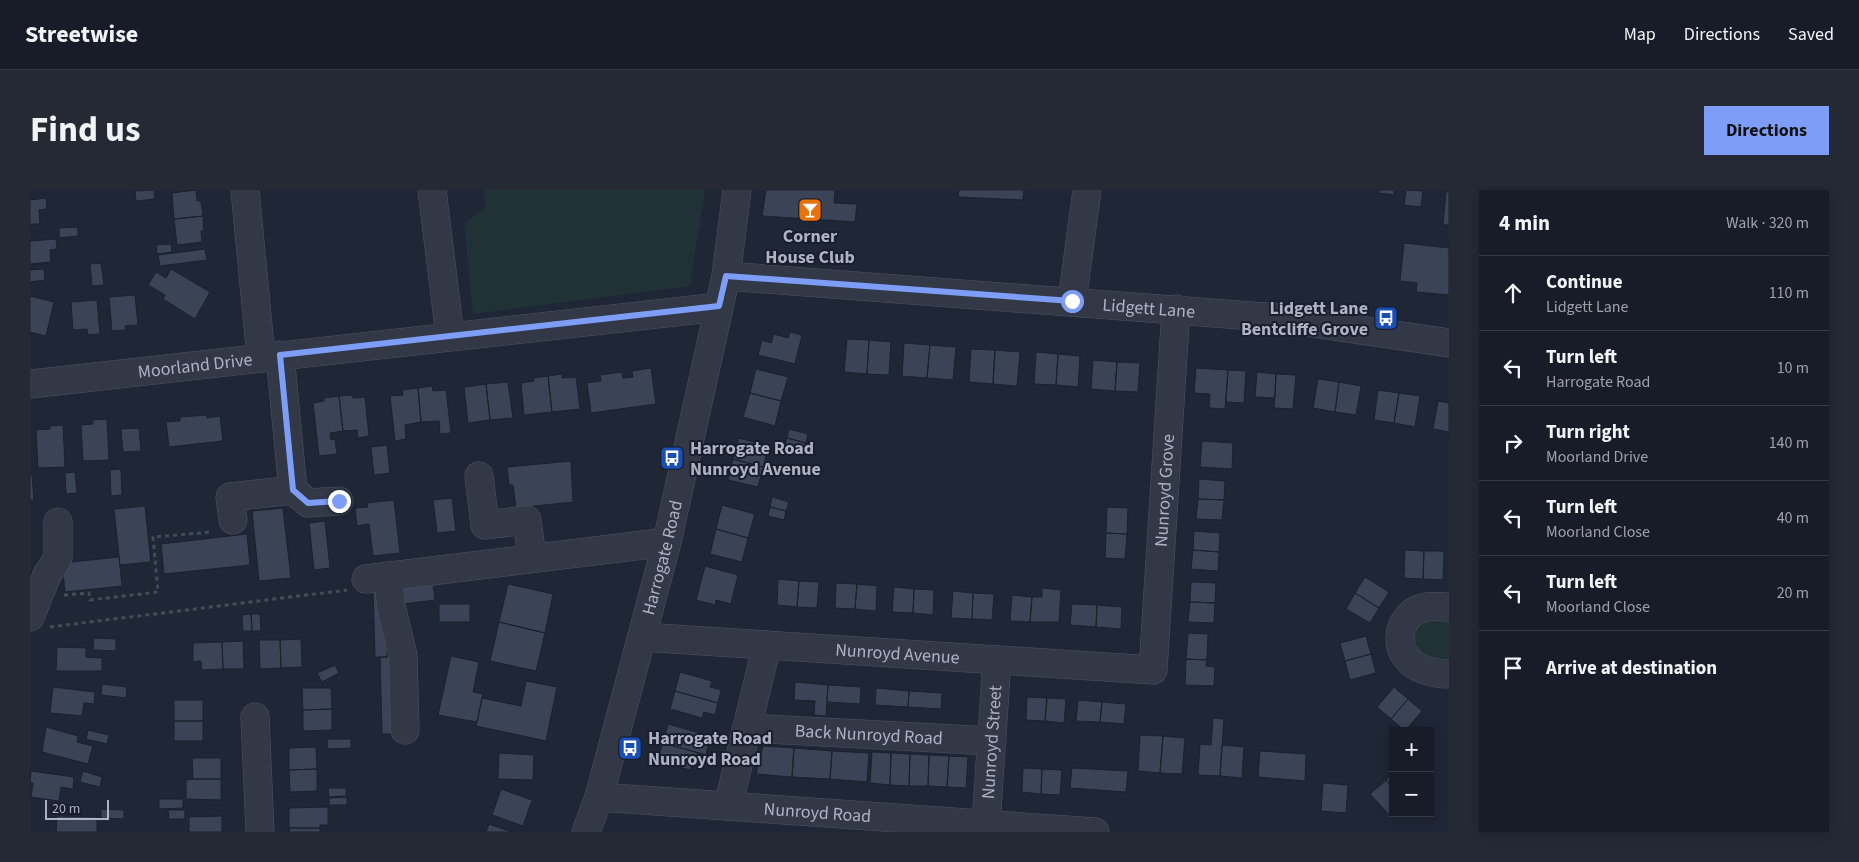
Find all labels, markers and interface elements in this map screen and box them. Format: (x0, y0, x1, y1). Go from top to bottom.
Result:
text: Streetwise (25, 17, 138, 52)
text: Map (1624, 22, 1656, 47)
text: Directions (1684, 22, 1760, 47)
text: Saved (1788, 22, 1834, 47)
text: Find us (30, 105, 140, 155)
button: Directions (1704, 106, 1829, 155)
bar icon: Corner House Club (797, 197, 823, 223)
text: 4 min (1499, 208, 1550, 238)
text: Walk · 320 m (1726, 212, 1809, 234)
place label: Corner House Club (765, 224, 855, 270)
text: Continue (1546, 269, 1623, 296)
icon: ahead (1499, 279, 1527, 307)
text: 110 m (1769, 282, 1809, 304)
route start (1061, 290, 1084, 313)
street label: Lidgett Lane (1102, 293, 1196, 325)
place label: Lidgett Lane Bentcliffe Grove (1241, 296, 1368, 342)
text: Lidgett Lane (1546, 296, 1628, 318)
bus stop icon: Lidgett Lane Bentcliffe Grove (1373, 305, 1399, 331)
text: Turn left (1546, 344, 1617, 371)
street label: Moorland Drive (136, 347, 254, 385)
icon: left (1499, 354, 1527, 382)
text: 10 m (1777, 357, 1809, 379)
text: Harrogate Road (1546, 371, 1650, 393)
text: Turn right (1546, 419, 1630, 446)
icon: right (1499, 429, 1527, 457)
text: 140 m (1769, 432, 1809, 454)
street label: Nunroyd Grove (1149, 433, 1181, 548)
place label: Harrogate Road Nunroyd Avenue (690, 436, 821, 482)
bus stop icon: Harrogate Road Nunroyd Avenue (659, 445, 685, 471)
text: Moorland Drive (1546, 446, 1648, 468)
route end (328, 490, 351, 513)
text: Turn left (1546, 494, 1617, 521)
street label: Harrogate Road (636, 498, 689, 618)
icon: left (1499, 504, 1527, 532)
text: 40 m (1777, 507, 1809, 529)
text: Moorland Close (1546, 521, 1650, 543)
text: Turn left (1546, 569, 1617, 596)
icon: left (1499, 579, 1527, 607)
text: 20 m (1777, 582, 1809, 604)
text: Moorland Close (1546, 596, 1650, 618)
street label: Nunroyd Avenue (834, 638, 960, 670)
icon: arrive (1499, 654, 1527, 682)
text: Arrive at destination (1546, 655, 1717, 682)
street label: Nunroyd Street (976, 684, 1008, 800)
street label: Back Nunroyd Road (794, 719, 943, 751)
place label: Harrogate Road Nunroyd Road (648, 726, 772, 772)
map controls (1389, 727, 1434, 817)
button: + (1389, 727, 1434, 772)
bus stop icon: Harrogate Road Nunroyd Road (617, 735, 643, 761)
button: − (1389, 772, 1434, 817)
scale bar (45, 797, 109, 820)
street label: Nunroyd Road (763, 797, 872, 829)
text: 20 m (52, 799, 80, 819)

